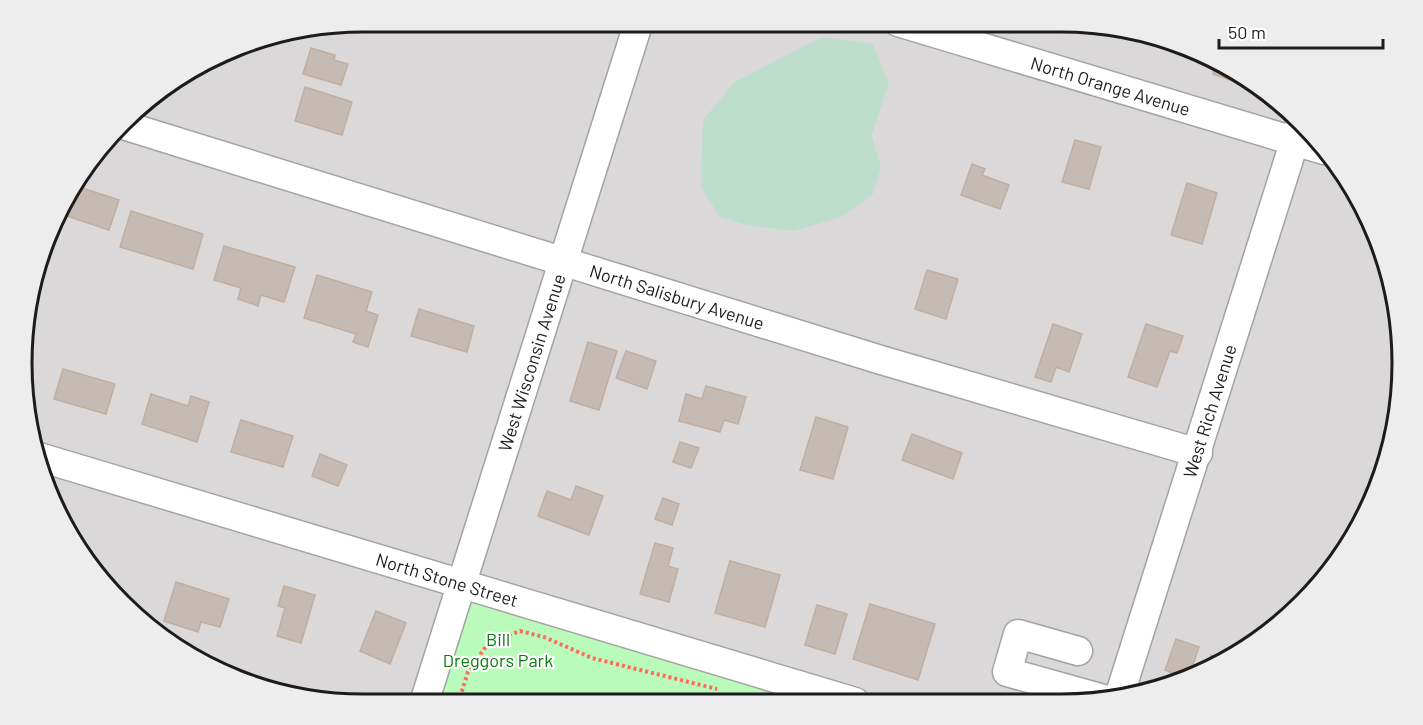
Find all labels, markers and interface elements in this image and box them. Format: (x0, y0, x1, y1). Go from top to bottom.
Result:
scale bar (1219, 12, 1382, 50)
text: 50 m (1228, 21, 1266, 43)
street label: North Orange Avenue (1028, 52, 1193, 120)
street label: North Salisbury Avenue (587, 259, 767, 334)
street label: West Wisconsin Avenue (493, 271, 570, 454)
street label: West Rich Avenue (1178, 341, 1241, 480)
street label: North Stone Street (373, 548, 521, 611)
park label: Bill Dreggors Park (443, 628, 553, 671)

